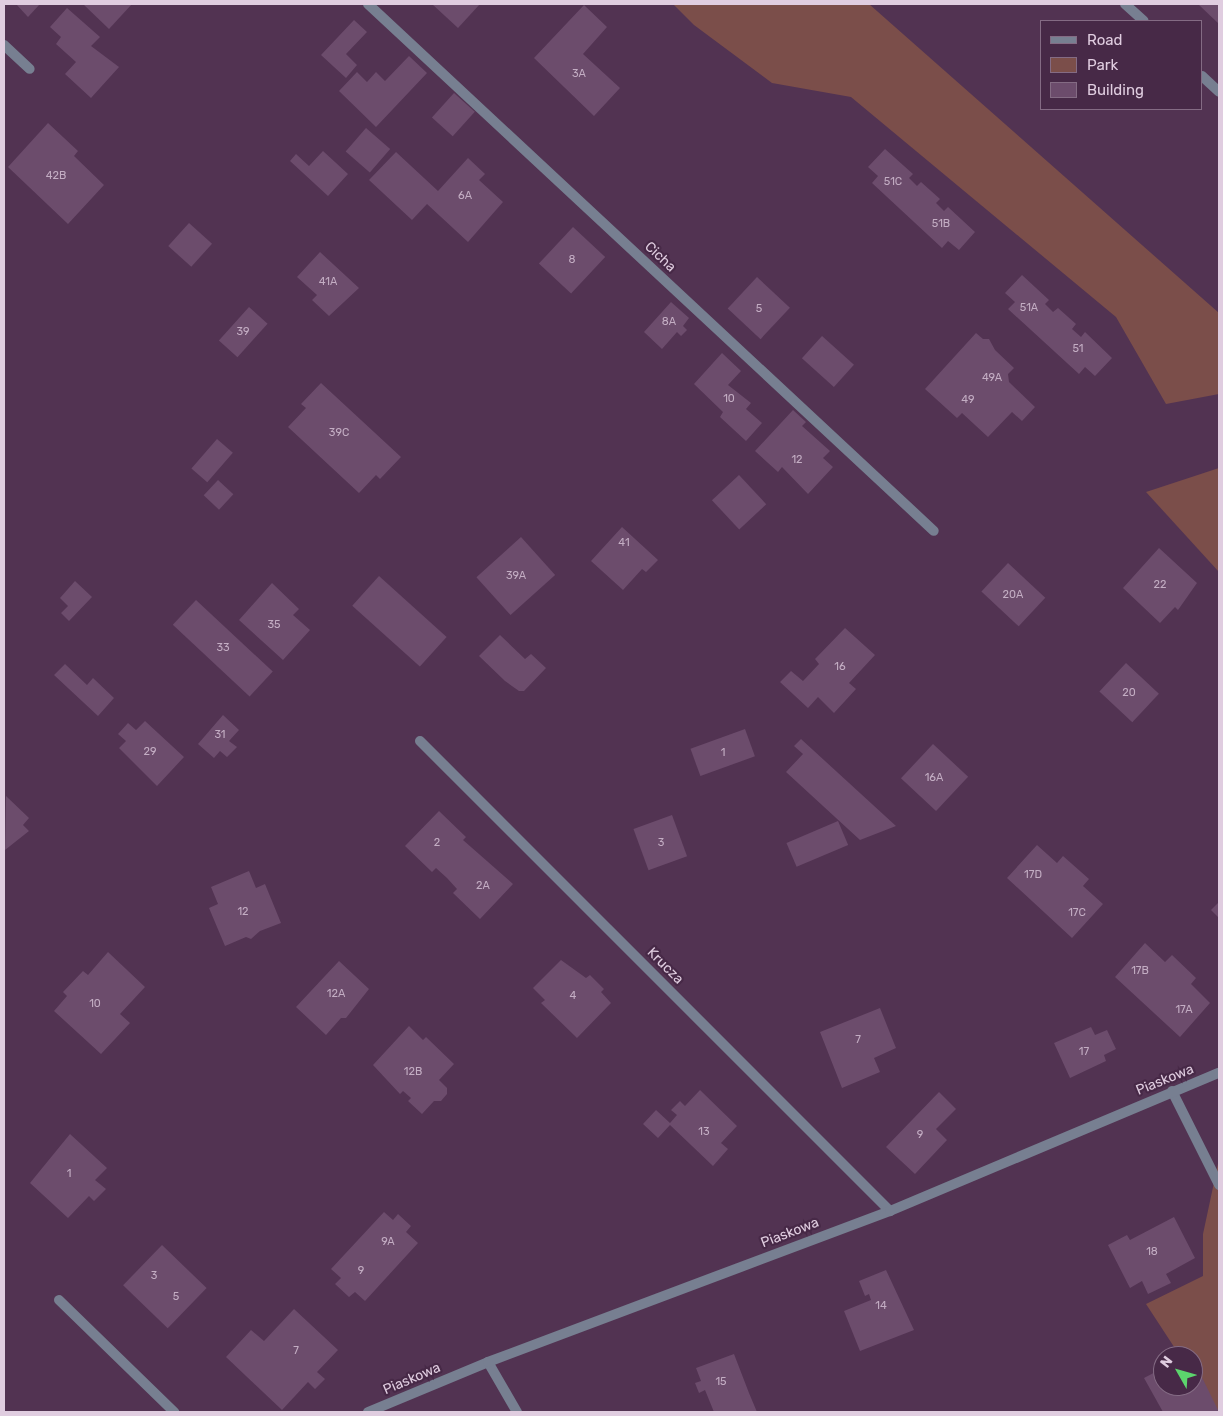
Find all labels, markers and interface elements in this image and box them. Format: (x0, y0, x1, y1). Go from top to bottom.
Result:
legend (1040, 20, 1203, 110)
text: Road (1087, 31, 1123, 49)
text: Park (1087, 56, 1118, 74)
house number: 3A (572, 67, 586, 81)
text: Building (1087, 81, 1144, 99)
house number: 42B (46, 169, 66, 183)
house number: 51C (884, 175, 902, 189)
house number: 6A (458, 189, 472, 203)
house number: 51B (932, 217, 950, 231)
street label: Cicha (641, 238, 679, 276)
house number: 8 (569, 253, 575, 267)
house number: 41A (319, 275, 337, 289)
house number: 51A (1020, 301, 1038, 315)
house number: 5 (756, 302, 762, 316)
house number: 8A (662, 315, 676, 329)
house number: 39 (236, 325, 250, 339)
house number: 51 (1072, 342, 1084, 356)
house number: 49A (982, 371, 1002, 385)
house number: 10 (723, 392, 735, 406)
house number: 49 (961, 393, 975, 407)
house number: 39C (329, 426, 349, 440)
house number: 12 (791, 453, 803, 467)
house number: 41 (618, 536, 630, 550)
house number: 39A (506, 569, 526, 583)
house number: 22 (1154, 578, 1166, 592)
house number: 20A (1003, 588, 1023, 602)
house number: 35 (267, 618, 281, 632)
house number: 33 (216, 641, 230, 655)
house number: 16 (834, 660, 846, 674)
house number: 20 (1122, 686, 1136, 700)
house number: 31 (214, 728, 226, 742)
house number: 29 (144, 745, 156, 759)
house number: 1 (721, 746, 725, 760)
house number: 16A (925, 771, 943, 785)
house number: 2 (434, 836, 440, 850)
house number: 3 (658, 836, 664, 850)
house number: 17D (1024, 868, 1042, 882)
house number: 2A (476, 879, 490, 893)
house number: 12 (237, 905, 249, 919)
house number: 17C (1068, 906, 1086, 920)
street label: Krucza (643, 944, 687, 988)
house number: 17B (1131, 964, 1149, 978)
house number: 12A (327, 987, 345, 1001)
house number: 4 (570, 989, 576, 1003)
house number: 10 (89, 997, 101, 1011)
house number: 17A (1175, 1003, 1193, 1017)
house number: 7 (855, 1033, 861, 1047)
house number: 17 (1079, 1045, 1089, 1059)
street label: Piaskowa (1134, 1061, 1196, 1099)
house number: 12B (404, 1065, 422, 1079)
house number: 13 (698, 1125, 710, 1139)
house number: 9 (917, 1128, 923, 1142)
house number: 1 (67, 1167, 71, 1181)
street label: Piaskowa (759, 1214, 821, 1252)
house number: 9A (381, 1235, 395, 1249)
house number: 18 (1146, 1245, 1158, 1259)
house number: 9 (358, 1264, 364, 1278)
house number: 3 (151, 1269, 157, 1283)
house number: 5 (173, 1290, 179, 1304)
house number: 14 (875, 1299, 887, 1313)
house number: 7 (293, 1344, 299, 1358)
north arrow (1153, 1346, 1203, 1396)
text: N (1157, 1353, 1176, 1371)
street label: Piaskowa (381, 1359, 443, 1399)
house number: 15 (715, 1375, 727, 1389)

